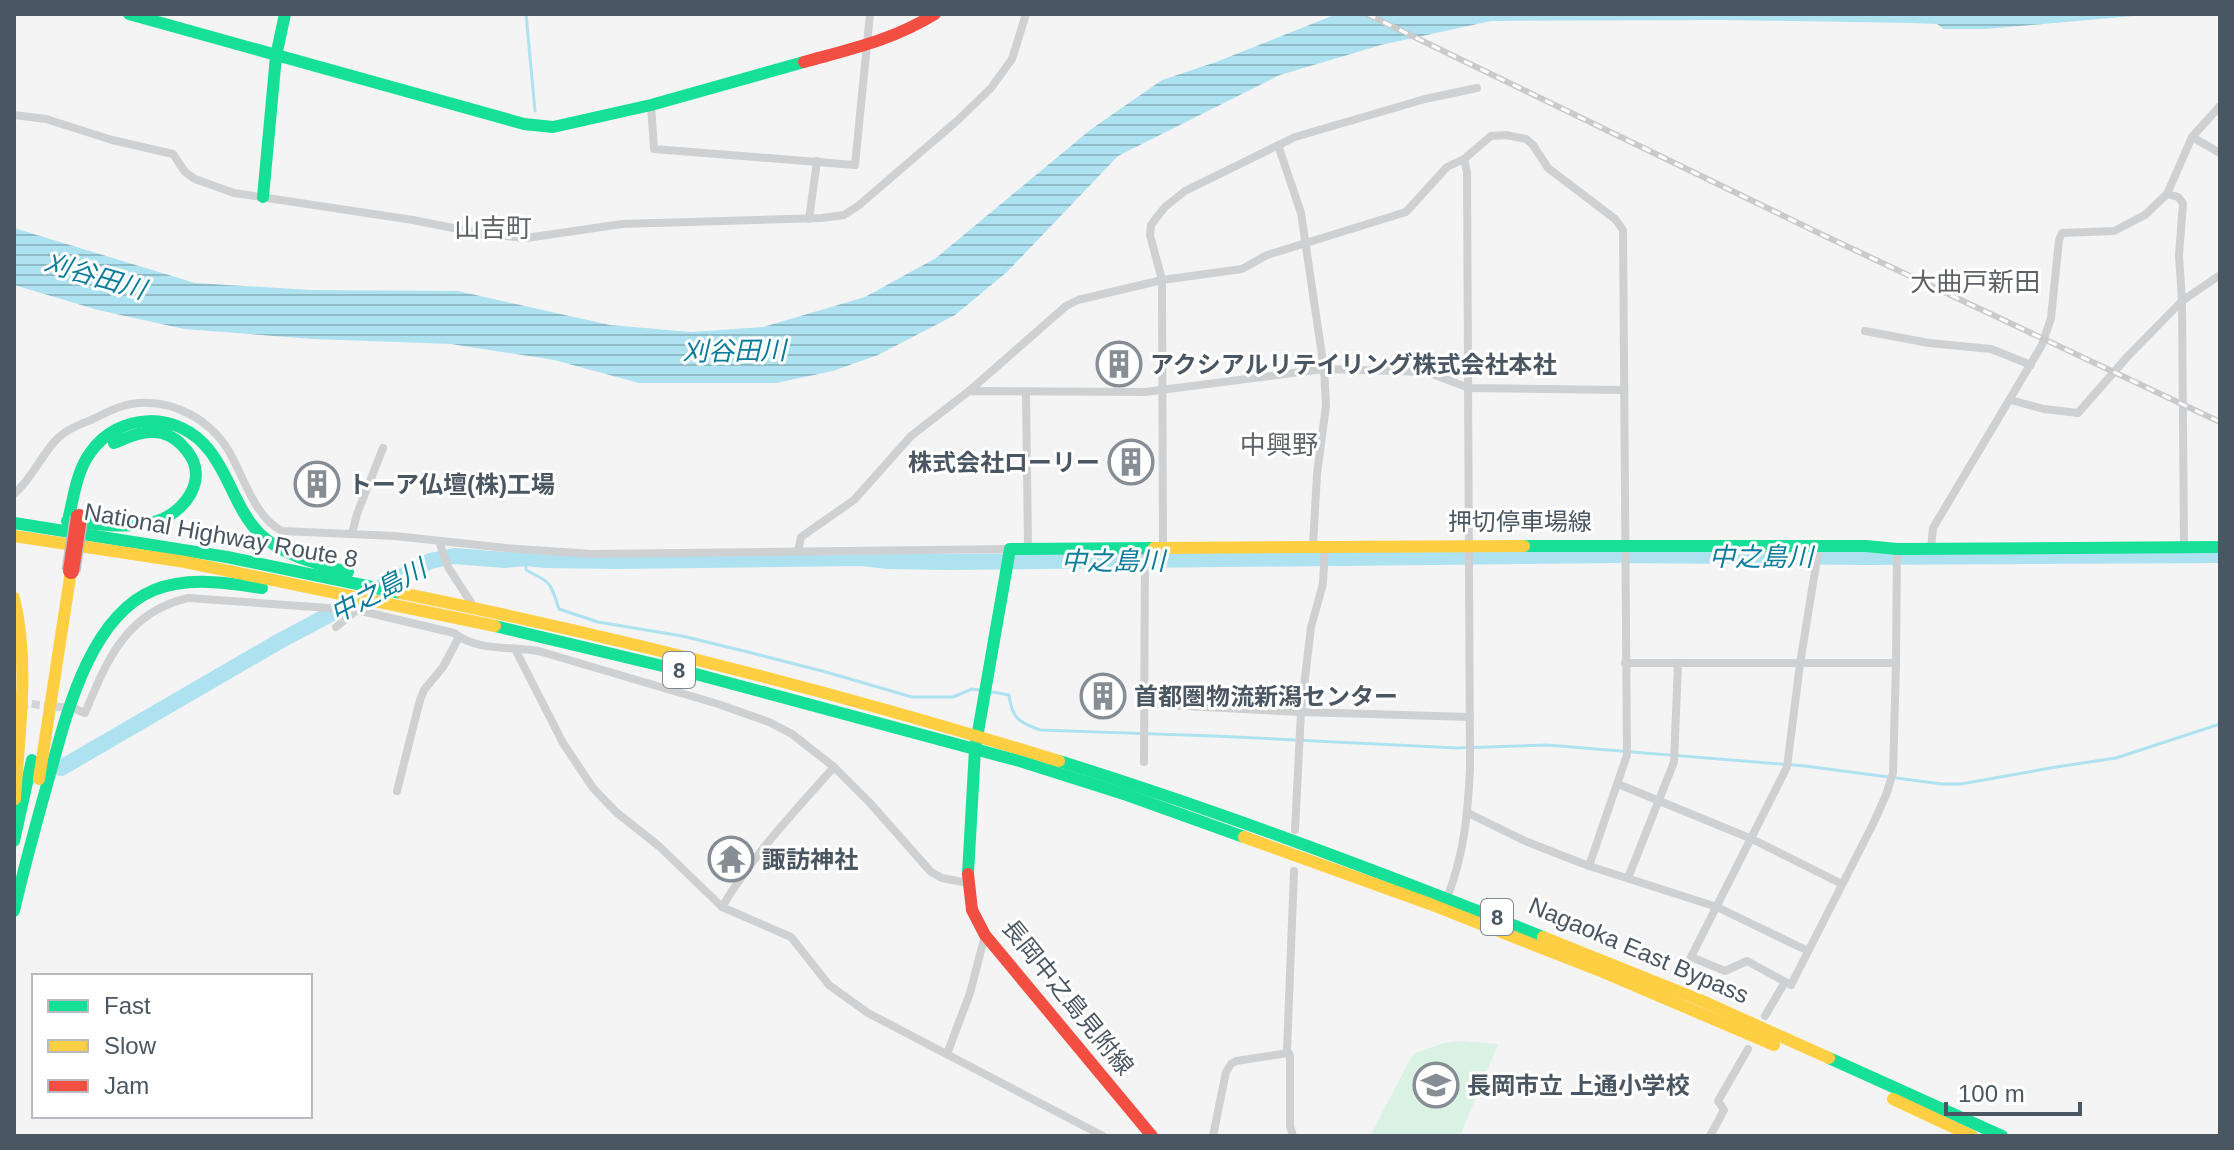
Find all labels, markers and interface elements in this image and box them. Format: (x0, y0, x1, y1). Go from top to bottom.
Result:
district label: 山吉町 (454, 213, 532, 243)
water label: 刈谷田川 (41, 247, 152, 306)
district label: 大曲戸新田 (1910, 267, 2040, 297)
water label: 刈谷田川 (682, 335, 789, 367)
building icon: アクシアルリテイリング株式会社本社 (1095, 340, 1143, 388)
place label: アクシアルリテイリング株式会社本社 (1150, 351, 1557, 378)
district label: 中興野 (1240, 430, 1318, 460)
building icon: 株式会社ローリー (1107, 438, 1155, 486)
place label: 株式会社ローリー (908, 449, 1100, 476)
building icon: トーア仏壇(株)工場 (293, 460, 341, 508)
place label: トーア仏壇(株)工場 (348, 471, 555, 498)
street label: National Highway Route 8 (82, 498, 360, 572)
street label: 押切停車場線 (1448, 508, 1592, 535)
water label: 中之島川 (1709, 542, 1816, 572)
water label: 中之島川 (1061, 546, 1168, 576)
water label: 中之島川 (325, 552, 434, 629)
road number: 8 (663, 652, 695, 688)
building icon: 首都圏物流新潟センター (1079, 672, 1127, 720)
place label: 首都圏物流新潟センター (1134, 683, 1398, 710)
temple icon: 諏訪神社 (707, 835, 755, 883)
place label: 諏訪神社 (762, 846, 858, 873)
street label: Nagaoka East Bypass (1525, 891, 1753, 1009)
road number: 8 (1481, 899, 1513, 935)
street label: 長岡中之島見附線 (997, 914, 1139, 1080)
legend (32, 974, 312, 1118)
text: Fast (104, 992, 151, 1019)
text: Slow (104, 1032, 157, 1059)
school or university icon: 長岡市立 上通小学校 (1412, 1061, 1460, 1109)
scale bar (1946, 1066, 2080, 1116)
text: Jam (104, 1072, 149, 1099)
place label: 長岡市立 上通小学校 (1467, 1072, 1690, 1099)
text: 100 m (1958, 1080, 2025, 1107)

